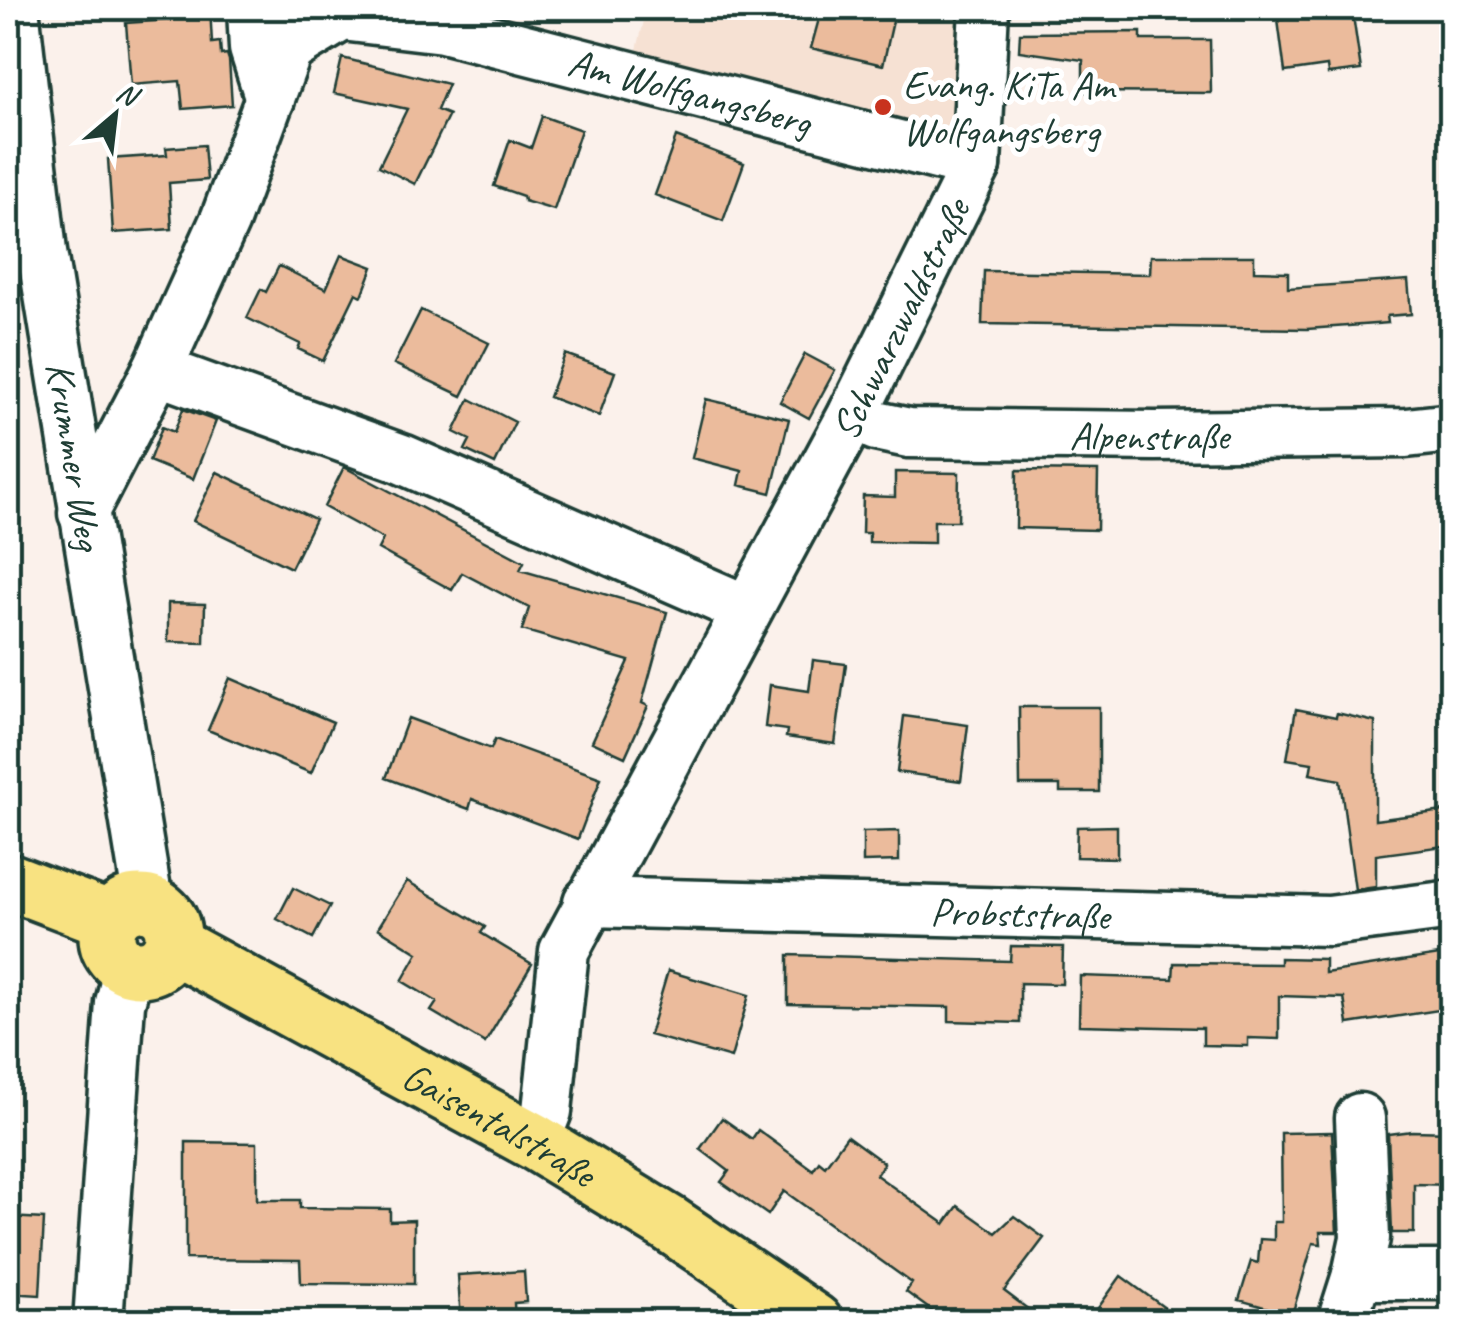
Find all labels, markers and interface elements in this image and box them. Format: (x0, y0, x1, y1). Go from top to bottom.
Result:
street label: Am Wolfgangsberg (563, 37, 818, 148)
place label: Evang. KiTa Am Wolfgangsberg (903, 60, 1117, 156)
north arrow (65, 65, 165, 165)
text: N (111, 74, 146, 115)
marker: Evang. KiTa Am Wolfgangsberg (872, 96, 894, 118)
street label: Schwarzwaldstraße (820, 188, 983, 448)
street label: Krummer Weg (34, 359, 115, 556)
street label: Alpenstraße (1069, 411, 1232, 462)
street label: Probststraße (930, 887, 1113, 941)
street label: Gaisentalstraße (394, 1051, 607, 1200)

